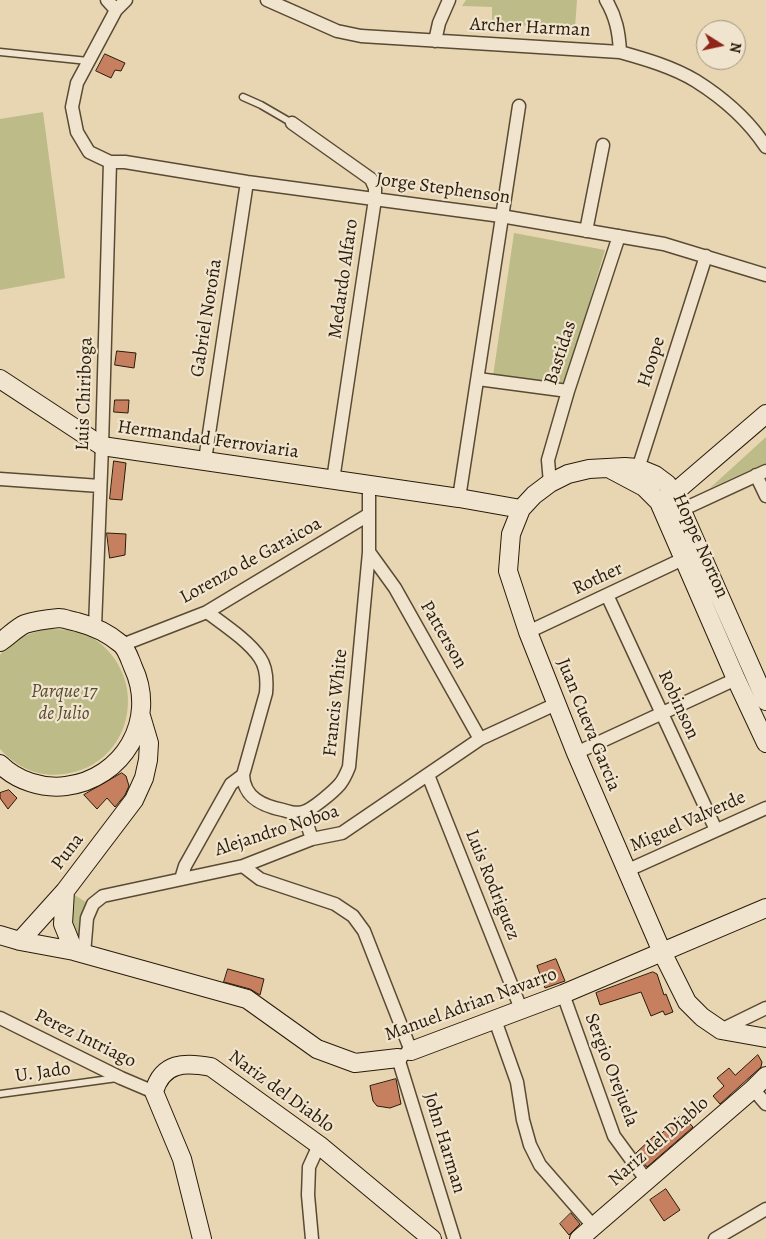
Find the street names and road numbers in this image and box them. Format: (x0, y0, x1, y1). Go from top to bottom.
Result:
street label: Archer Harman (469, 13, 591, 43)
street label: Jorge Stephenson (374, 168, 512, 210)
street label: Medardo Alfaro (324, 218, 364, 340)
street label: Gabriel Noroña (186, 257, 228, 379)
street label: Bastidas (540, 318, 582, 388)
street label: Hoope (633, 334, 671, 390)
street label: Luis Chiriboga (72, 337, 98, 451)
street label: Hermandad Ferroviaria (116, 416, 300, 464)
street label: Hoppe Norton (667, 490, 733, 602)
street label: Lorenzo de Garaicoa (176, 513, 326, 609)
street label: Rother (569, 558, 627, 600)
street label: Patterson (414, 597, 472, 673)
street label: Francis White (319, 648, 353, 758)
street label: Juan Cueva Garcia (551, 655, 625, 795)
street label: Robinson (652, 667, 704, 743)
street label: Miguel Valverde (627, 786, 749, 858)
street label: Alejandro Noboa (212, 800, 342, 862)
street label: Luis Rodriguez (460, 826, 524, 944)
street label: Puna (47, 829, 89, 875)
street label: Manuel Adrian Navarro (382, 963, 560, 1047)
street label: Perez Intriago (31, 1005, 139, 1073)
street label: Sergio Orejuela (579, 1010, 643, 1130)
street label: Nariz del Diablo (223, 1046, 339, 1138)
street label: U. Jado (14, 1058, 72, 1088)
street label: John Harman (418, 1090, 470, 1196)
street label: Nariz del Diablo (604, 1092, 714, 1192)

